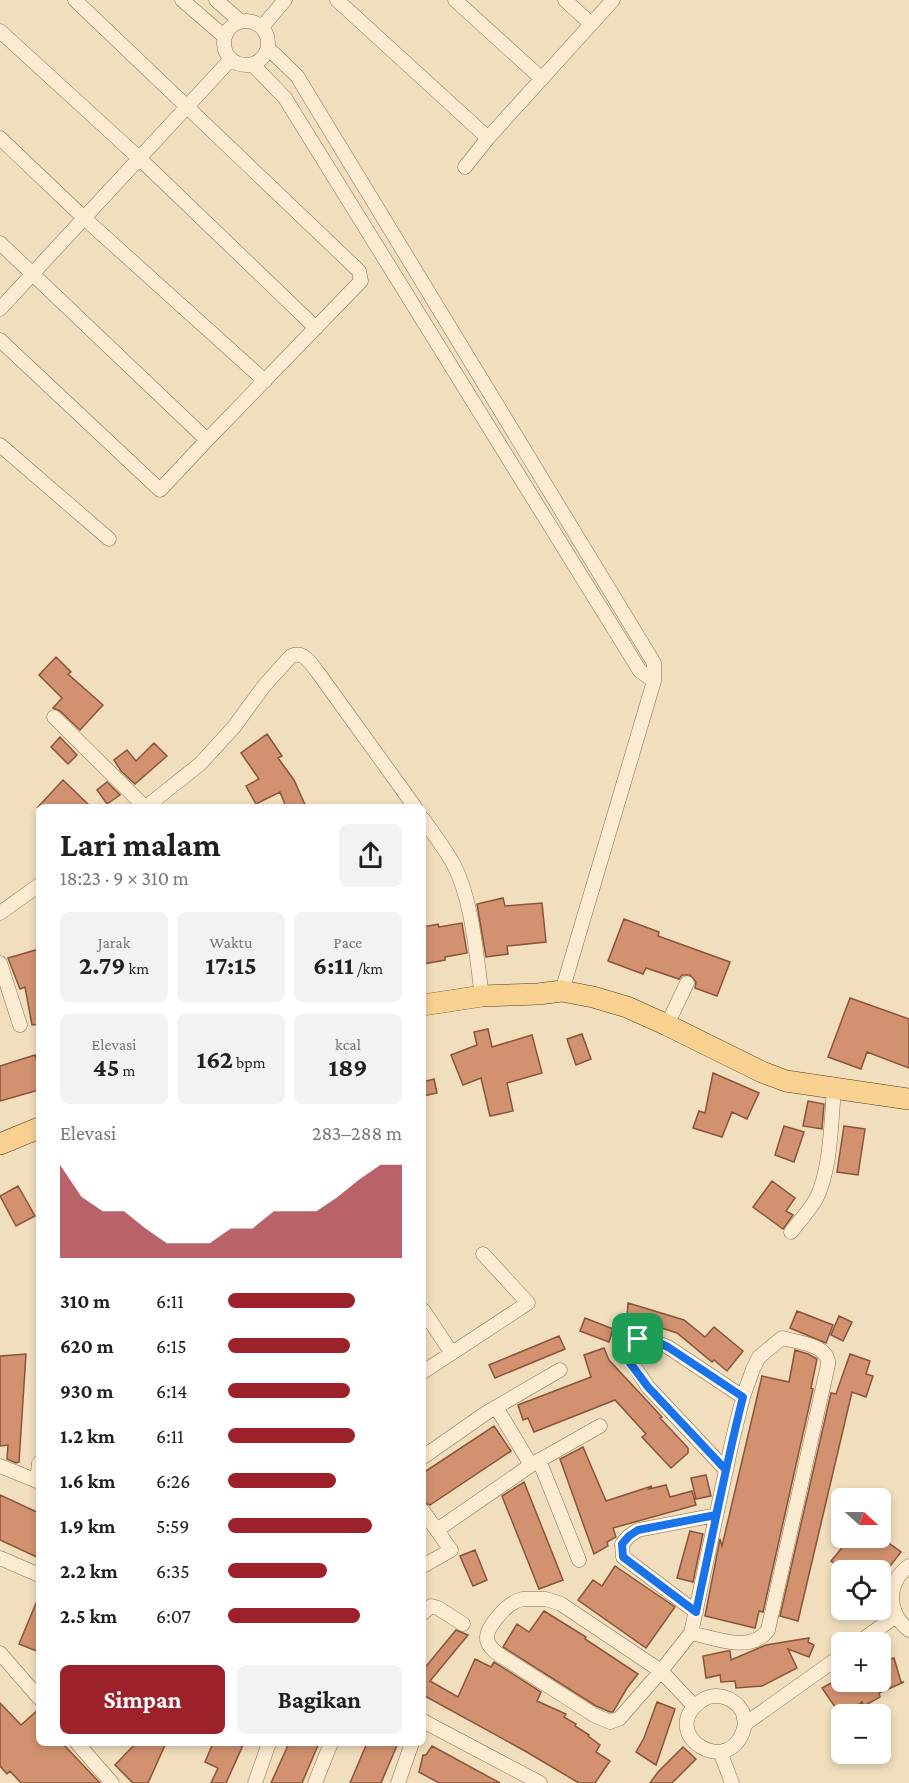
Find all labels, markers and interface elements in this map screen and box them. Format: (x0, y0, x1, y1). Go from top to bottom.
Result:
button: share (339, 824, 402, 887)
text: Lari malam (60, 826, 221, 863)
text: 18:23 · 9 × 310 m (60, 867, 189, 889)
text: Jarak (98, 934, 130, 951)
text: Waktu (210, 934, 252, 951)
text: Pace (334, 934, 362, 951)
text: 2.79 (79, 951, 126, 980)
text: 17:15 (205, 951, 257, 980)
text: 6:11 (313, 951, 354, 980)
text: km (126, 960, 149, 977)
text: /km (354, 960, 383, 977)
text: Elevasi (91, 1036, 137, 1053)
text: kcal (335, 1036, 361, 1053)
text: 162 (196, 1045, 233, 1074)
text: 45 (93, 1053, 119, 1082)
text: 189 (329, 1053, 367, 1082)
text: bpm (233, 1054, 266, 1071)
text: m (119, 1062, 135, 1079)
text: Elevasi (60, 1122, 116, 1144)
text: 283–288 m (312, 1122, 402, 1144)
text: 310 m (60, 1290, 110, 1312)
text: 6:11 (156, 1290, 184, 1312)
pin (612, 1313, 663, 1364)
icon: arrive (621, 1322, 654, 1355)
text: 620 m (60, 1335, 114, 1357)
text: 6:15 (156, 1335, 187, 1357)
text: 930 m (60, 1380, 113, 1402)
text: 6:14 (156, 1380, 188, 1402)
text: 1.2 km (60, 1425, 115, 1447)
text: 6:11 (156, 1425, 184, 1447)
text: 1.6 km (60, 1470, 115, 1492)
text: 6:26 (156, 1470, 190, 1492)
north arrow (831, 1488, 891, 1548)
map controls (831, 1488, 891, 1764)
text: 1.9 km (60, 1515, 115, 1537)
text: 5:59 (156, 1515, 189, 1537)
text: 2.2 km (60, 1560, 118, 1582)
text: 6:35 (156, 1560, 190, 1582)
button: locate (831, 1560, 891, 1620)
text: 2.5 km (60, 1605, 117, 1627)
text: 6:07 (156, 1605, 191, 1627)
button: + (831, 1632, 891, 1692)
button: Simpan (60, 1665, 225, 1734)
button: Bagikan (237, 1665, 402, 1734)
button: − (831, 1704, 891, 1764)

